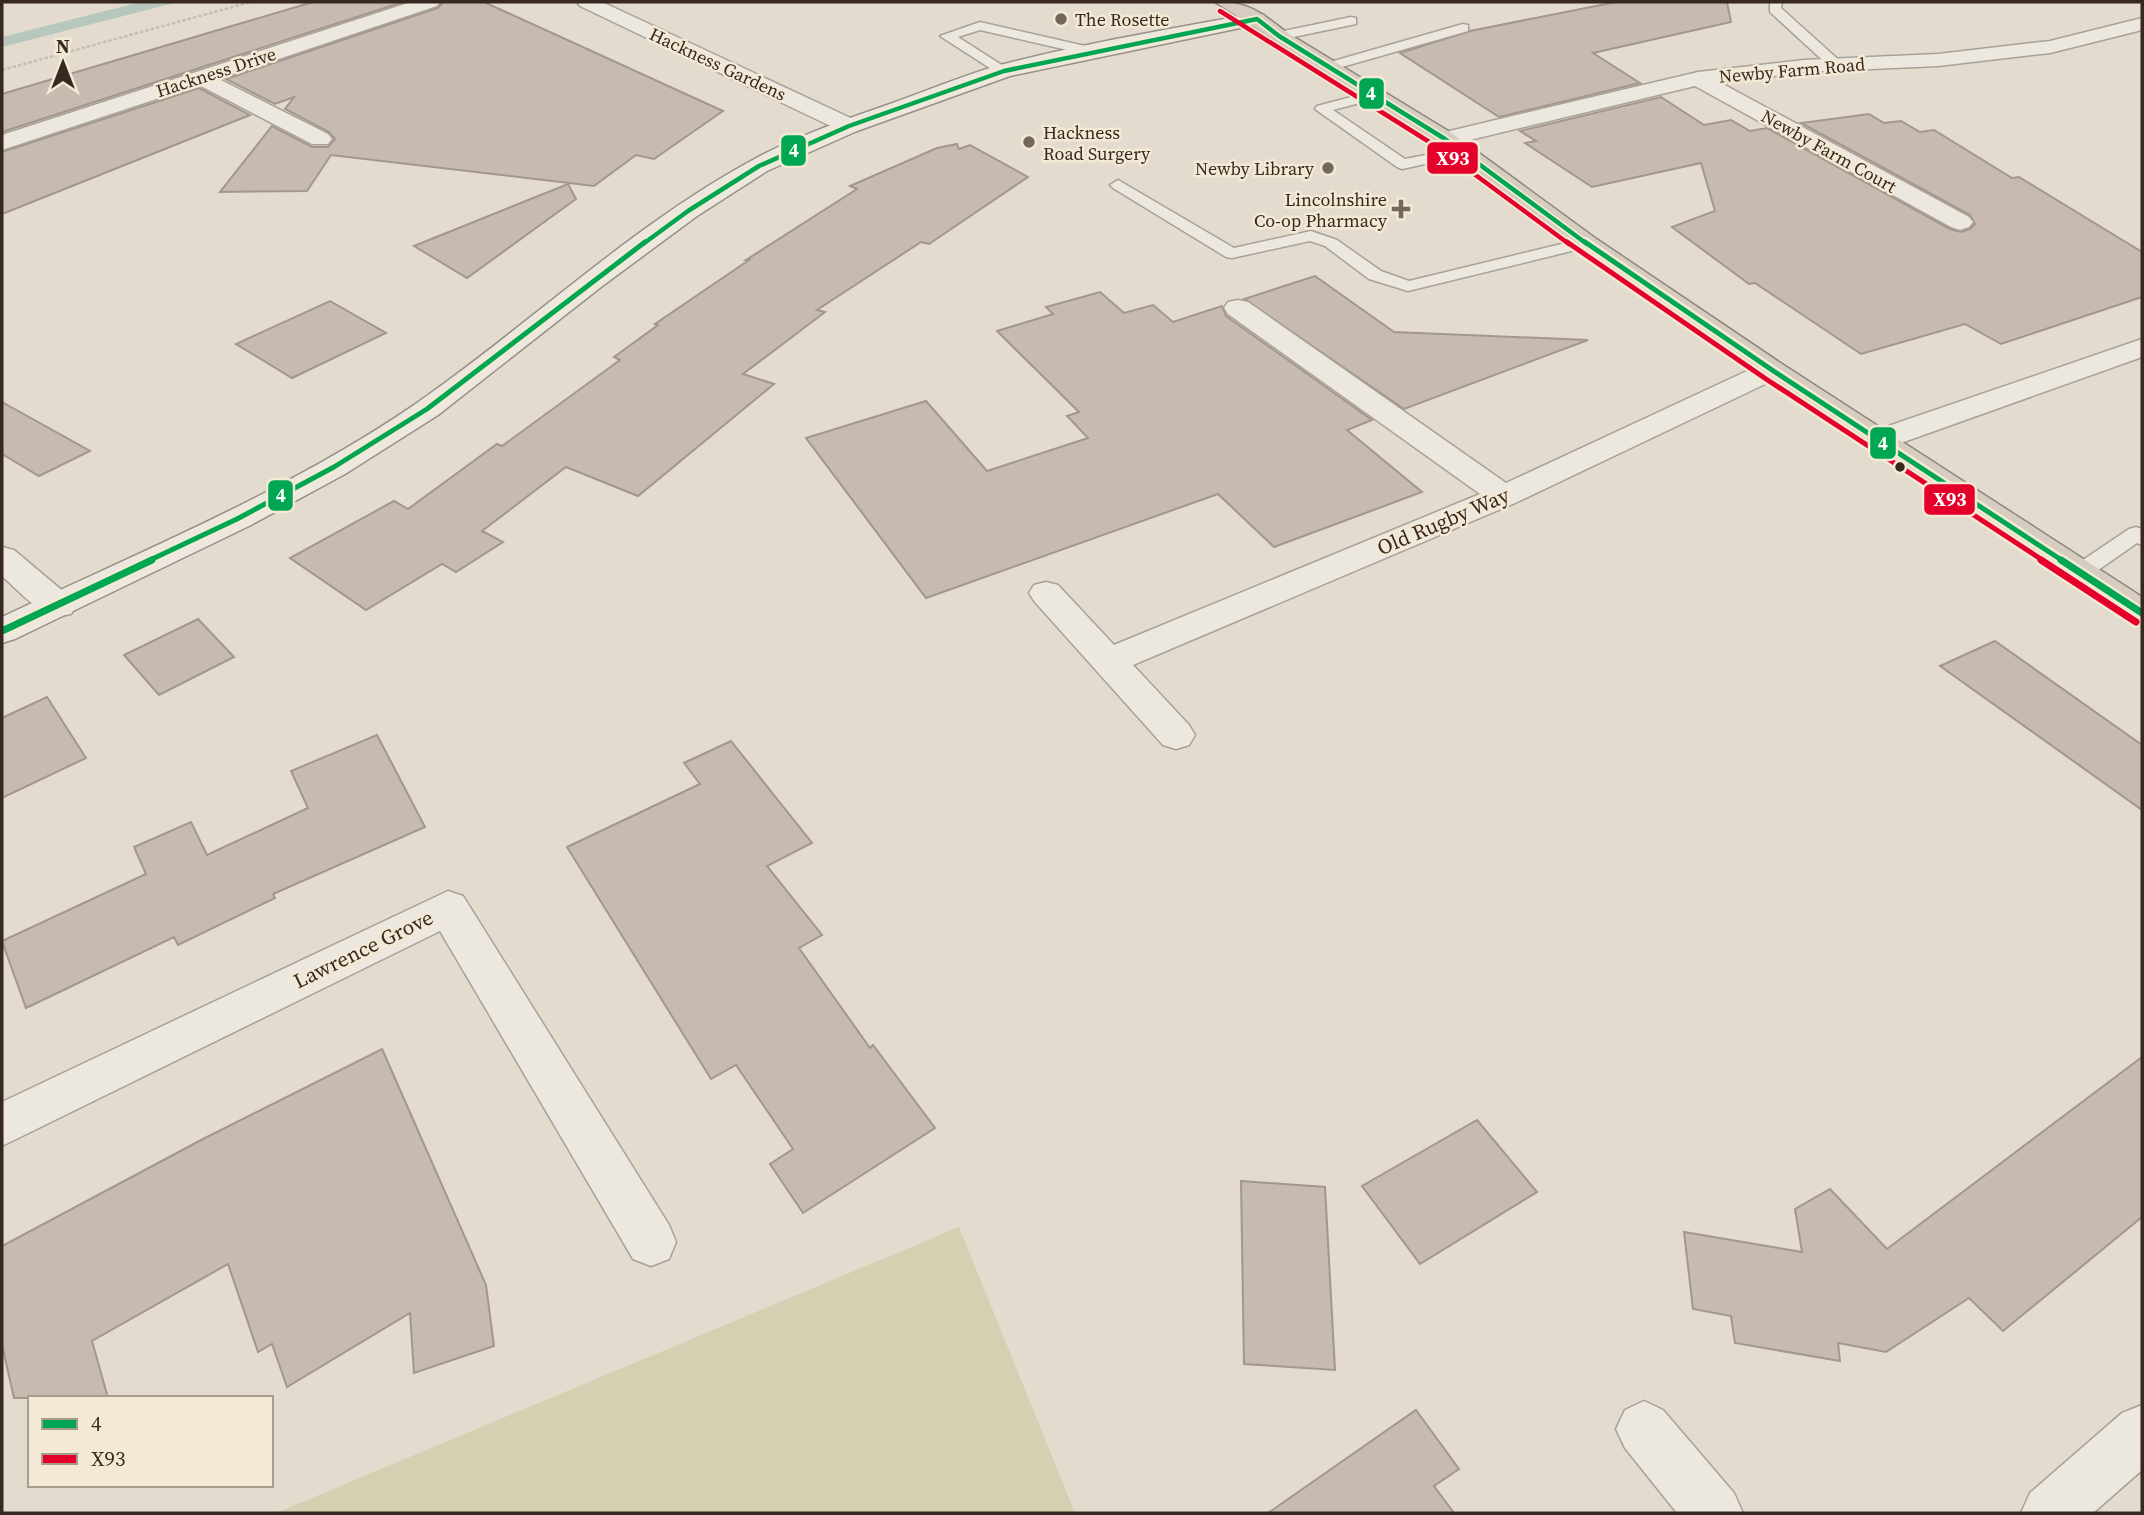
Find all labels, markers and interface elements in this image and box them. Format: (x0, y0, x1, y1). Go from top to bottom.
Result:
place label: The Rosette (1075, 7, 1170, 32)
marker: The Rosette (1053, 11, 1069, 27)
street label: Hackness Gardens (646, 21, 791, 107)
north arrow (28, 28, 98, 98)
text: N (56, 33, 70, 59)
street label: Hackness Drive (153, 41, 279, 103)
street label: Newby Farm Road (1718, 51, 1866, 89)
line badge: 4 (1358, 77, 1385, 110)
text: 4 (1366, 80, 1376, 106)
street label: Newby Farm Court (1757, 103, 1901, 199)
place label: Hackness Road Surgery (1043, 120, 1151, 166)
line badge: 4 (780, 134, 807, 167)
marker: Hackness Road Surgery (1021, 134, 1037, 150)
text: 4 (789, 137, 799, 163)
line badge: X93 (1426, 141, 1479, 175)
text: X93 (1436, 145, 1470, 171)
place label: Newby Library (1195, 156, 1315, 181)
marker: Newby Library (1320, 160, 1336, 176)
place label: Lincolnshire Co-op Pharmacy (1254, 187, 1388, 233)
marker: Lincolnshire Co-op Pharmacy (1393, 201, 1409, 217)
line badge: 4 (1869, 426, 1897, 460)
text: 4 (1878, 430, 1888, 456)
unlabelled marker (1893, 460, 1907, 474)
line badge: 4 (267, 479, 294, 512)
street label: Old Rugby Way (1372, 480, 1514, 562)
text: 4 (276, 482, 286, 508)
line badge: X93 (1923, 483, 1976, 516)
text: X93 (1933, 486, 1967, 512)
street label: Lawrence Grove (288, 903, 438, 995)
legend (28, 1396, 273, 1487)
text: 4 (91, 1409, 102, 1438)
text: X93 (91, 1444, 126, 1473)

